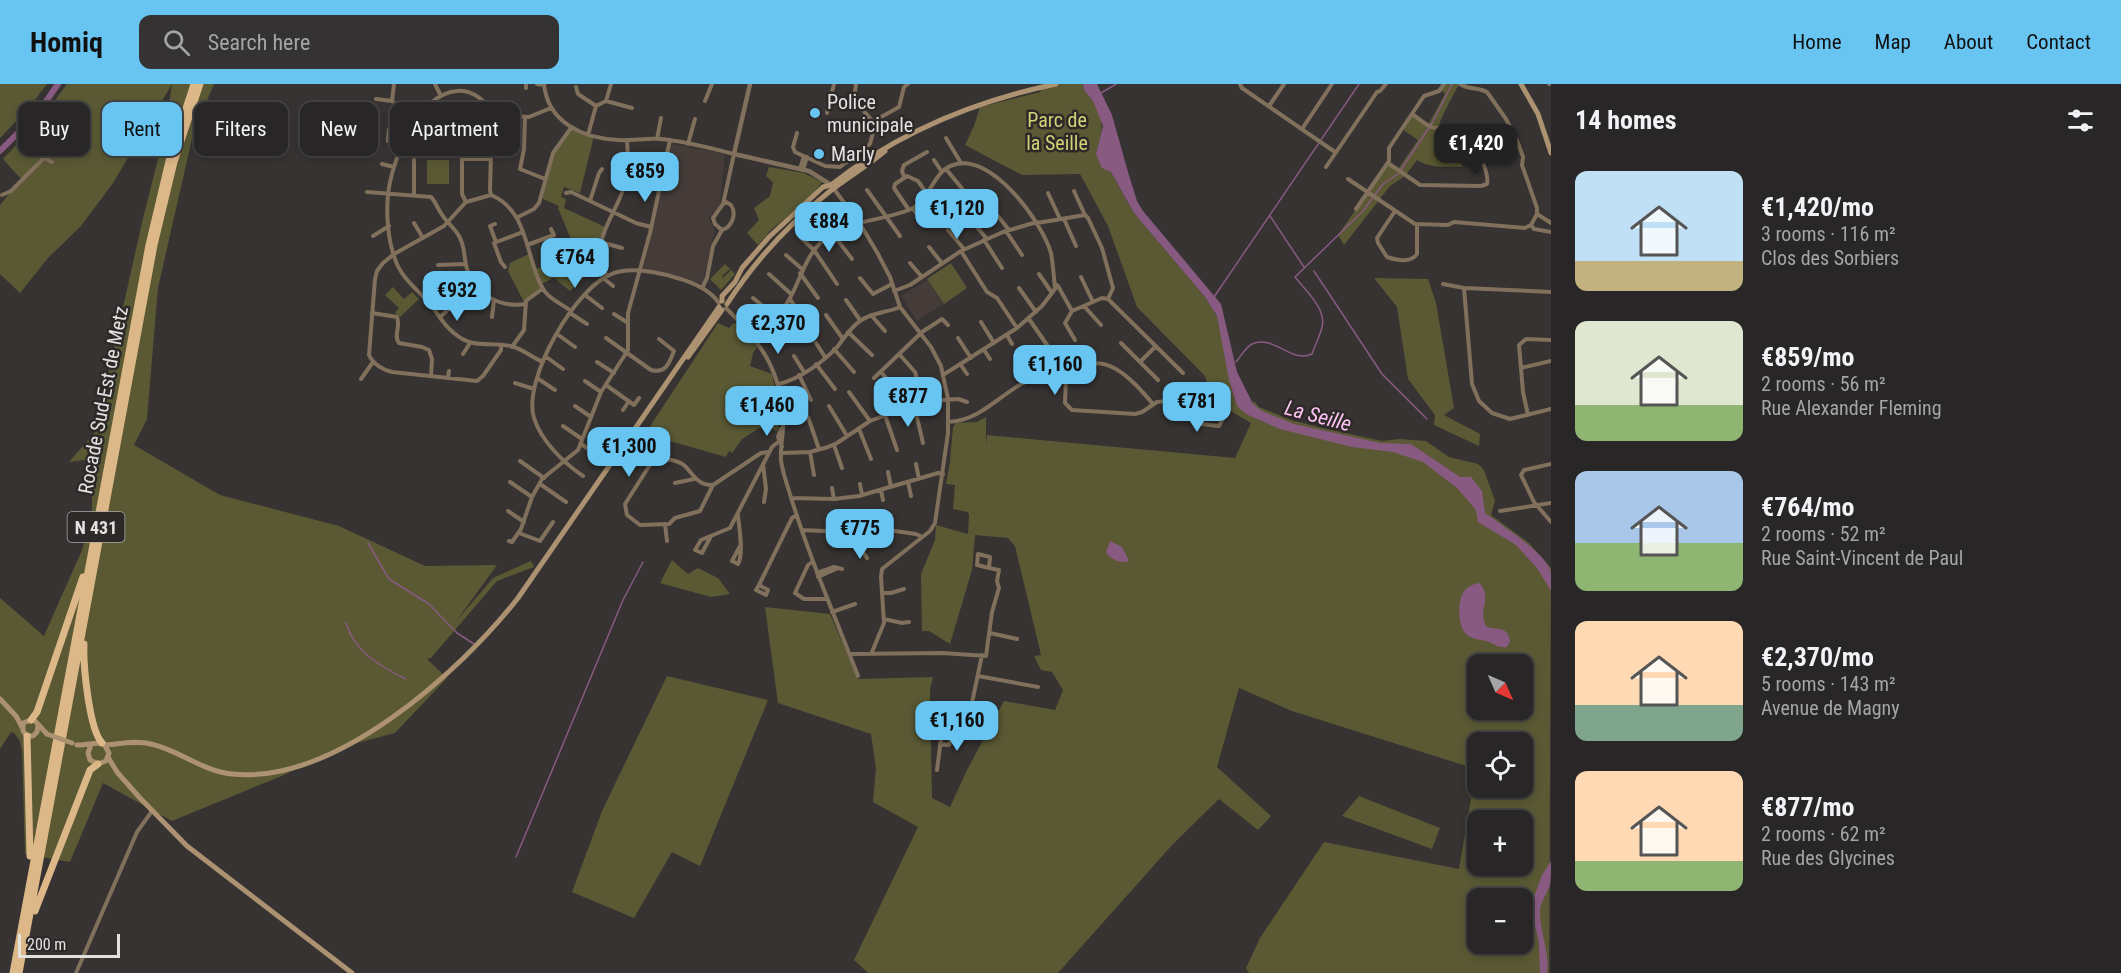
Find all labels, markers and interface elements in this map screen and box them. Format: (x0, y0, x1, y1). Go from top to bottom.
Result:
search box (139, 15, 559, 69)
text: Homiq (30, 26, 103, 59)
icon: search (160, 26, 193, 59)
text: Search here (208, 30, 310, 55)
text: Home (1792, 30, 1842, 54)
text: Map (1875, 30, 1911, 54)
text: About (1944, 30, 1993, 54)
text: Contact (2026, 30, 2091, 54)
place label: Police municipale (827, 90, 913, 137)
chip: Buy (18, 102, 90, 156)
chip: Rent (102, 102, 182, 156)
chip: Filters (194, 102, 288, 156)
chip: New (300, 102, 378, 156)
chip: Apartment (390, 102, 520, 156)
icon: filters (2064, 104, 2097, 137)
text: 14 homes (1575, 105, 1677, 135)
marker: Police municipale (808, 106, 822, 120)
park label: Parc de la Seille (1026, 108, 1088, 155)
pin: €1,420 (1427, 124, 1525, 175)
text: €1,420 (1448, 131, 1504, 155)
place label: Marly (831, 142, 875, 166)
marker: Marly (812, 147, 826, 161)
pin: €859 (609, 152, 681, 203)
text: €859 (625, 159, 665, 183)
pin: €1,120 (908, 189, 1006, 240)
text: €1,420/mo (1761, 192, 1874, 222)
icon: home (1623, 195, 1695, 267)
text: €1,120 (929, 196, 985, 220)
pin: €884 (793, 202, 865, 253)
text: €884 (809, 209, 849, 233)
text: 3 rooms · 116 m² (1761, 222, 1896, 246)
pin: €764 (539, 238, 611, 289)
text: €764 (555, 245, 595, 269)
text: Clos des Sorbiers (1761, 246, 1899, 270)
pin: €932 (421, 271, 493, 322)
text: €932 (437, 278, 477, 302)
street label: Rocade Sud-Est de Metz (73, 304, 133, 496)
pin: €2,370 (729, 304, 827, 355)
text: €2,370 (750, 311, 806, 335)
text: €859/mo (1761, 342, 1854, 372)
pin: €1,160 (1006, 345, 1104, 396)
icon: home (1623, 345, 1695, 417)
text: €1,160 (1027, 352, 1083, 376)
text: 2 rooms · 56 m² (1761, 372, 1886, 396)
pin: €877 (872, 377, 944, 428)
pin: €781 (1161, 382, 1233, 433)
text: €877 (888, 384, 928, 408)
pin: €1,460 (718, 386, 816, 437)
text: €781 (1177, 389, 1217, 413)
text: €1,460 (739, 393, 795, 417)
water label: La Seille (1282, 396, 1354, 436)
text: Rue Alexander Fleming (1761, 396, 1942, 420)
pin: €1,300 (580, 427, 678, 478)
text: €1,300 (601, 434, 657, 458)
text: €764/mo (1761, 492, 1854, 522)
icon: home (1623, 495, 1695, 567)
pin: €775 (824, 509, 896, 560)
road number: N 431 (68, 512, 124, 542)
text: €775 (840, 516, 880, 540)
text: 2 rooms · 52 m² (1761, 522, 1886, 546)
text: Rue Saint-Vincent de Paul (1761, 546, 1963, 570)
text: €2,370/mo (1761, 642, 1874, 672)
icon: home (1623, 645, 1695, 717)
north arrow (1467, 654, 1533, 720)
map controls (1467, 654, 1533, 954)
text: 5 rooms · 143 m² (1761, 672, 1896, 696)
text: Avenue de Magny (1761, 696, 1900, 720)
pin: €1,160 (908, 701, 1006, 752)
text: €1,160 (929, 708, 985, 732)
button: locate (1467, 732, 1533, 798)
text: €877/mo (1761, 792, 1854, 822)
icon: home (1623, 795, 1695, 867)
button: + (1467, 810, 1533, 876)
text: 2 rooms · 62 m² (1761, 822, 1886, 846)
text: Rue des Glycines (1761, 846, 1895, 870)
button: − (1467, 888, 1533, 954)
scale bar (18, 931, 120, 958)
text: 200 m (27, 935, 66, 954)

